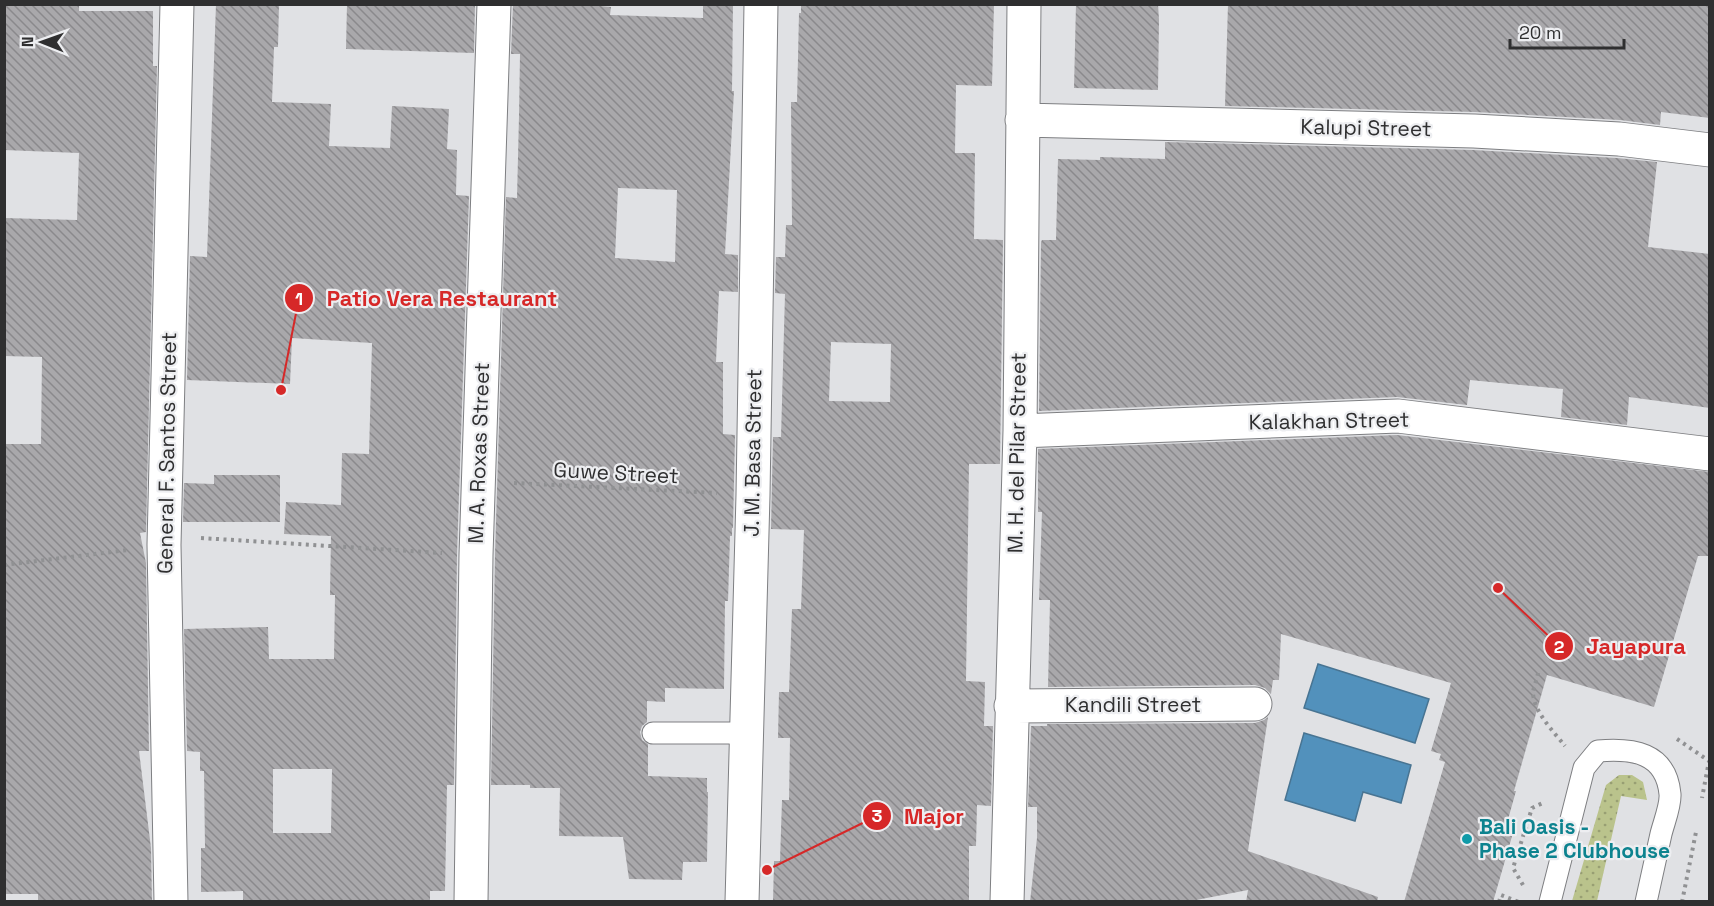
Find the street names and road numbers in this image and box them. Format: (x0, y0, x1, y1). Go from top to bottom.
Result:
street label: Kalupi Street (1300, 113, 1432, 142)
street label: General F. Santos Street (151, 332, 182, 574)
street label: M. H. del Pilar Street (1001, 352, 1032, 554)
street label: M. A. Roxas Street (462, 362, 495, 544)
street label: J. M. Basa Street (738, 369, 767, 537)
street label: Kalakhan Street (1248, 406, 1410, 435)
street label: Guwe Street (553, 456, 679, 489)
street label: Kandili Street (1065, 691, 1201, 718)

